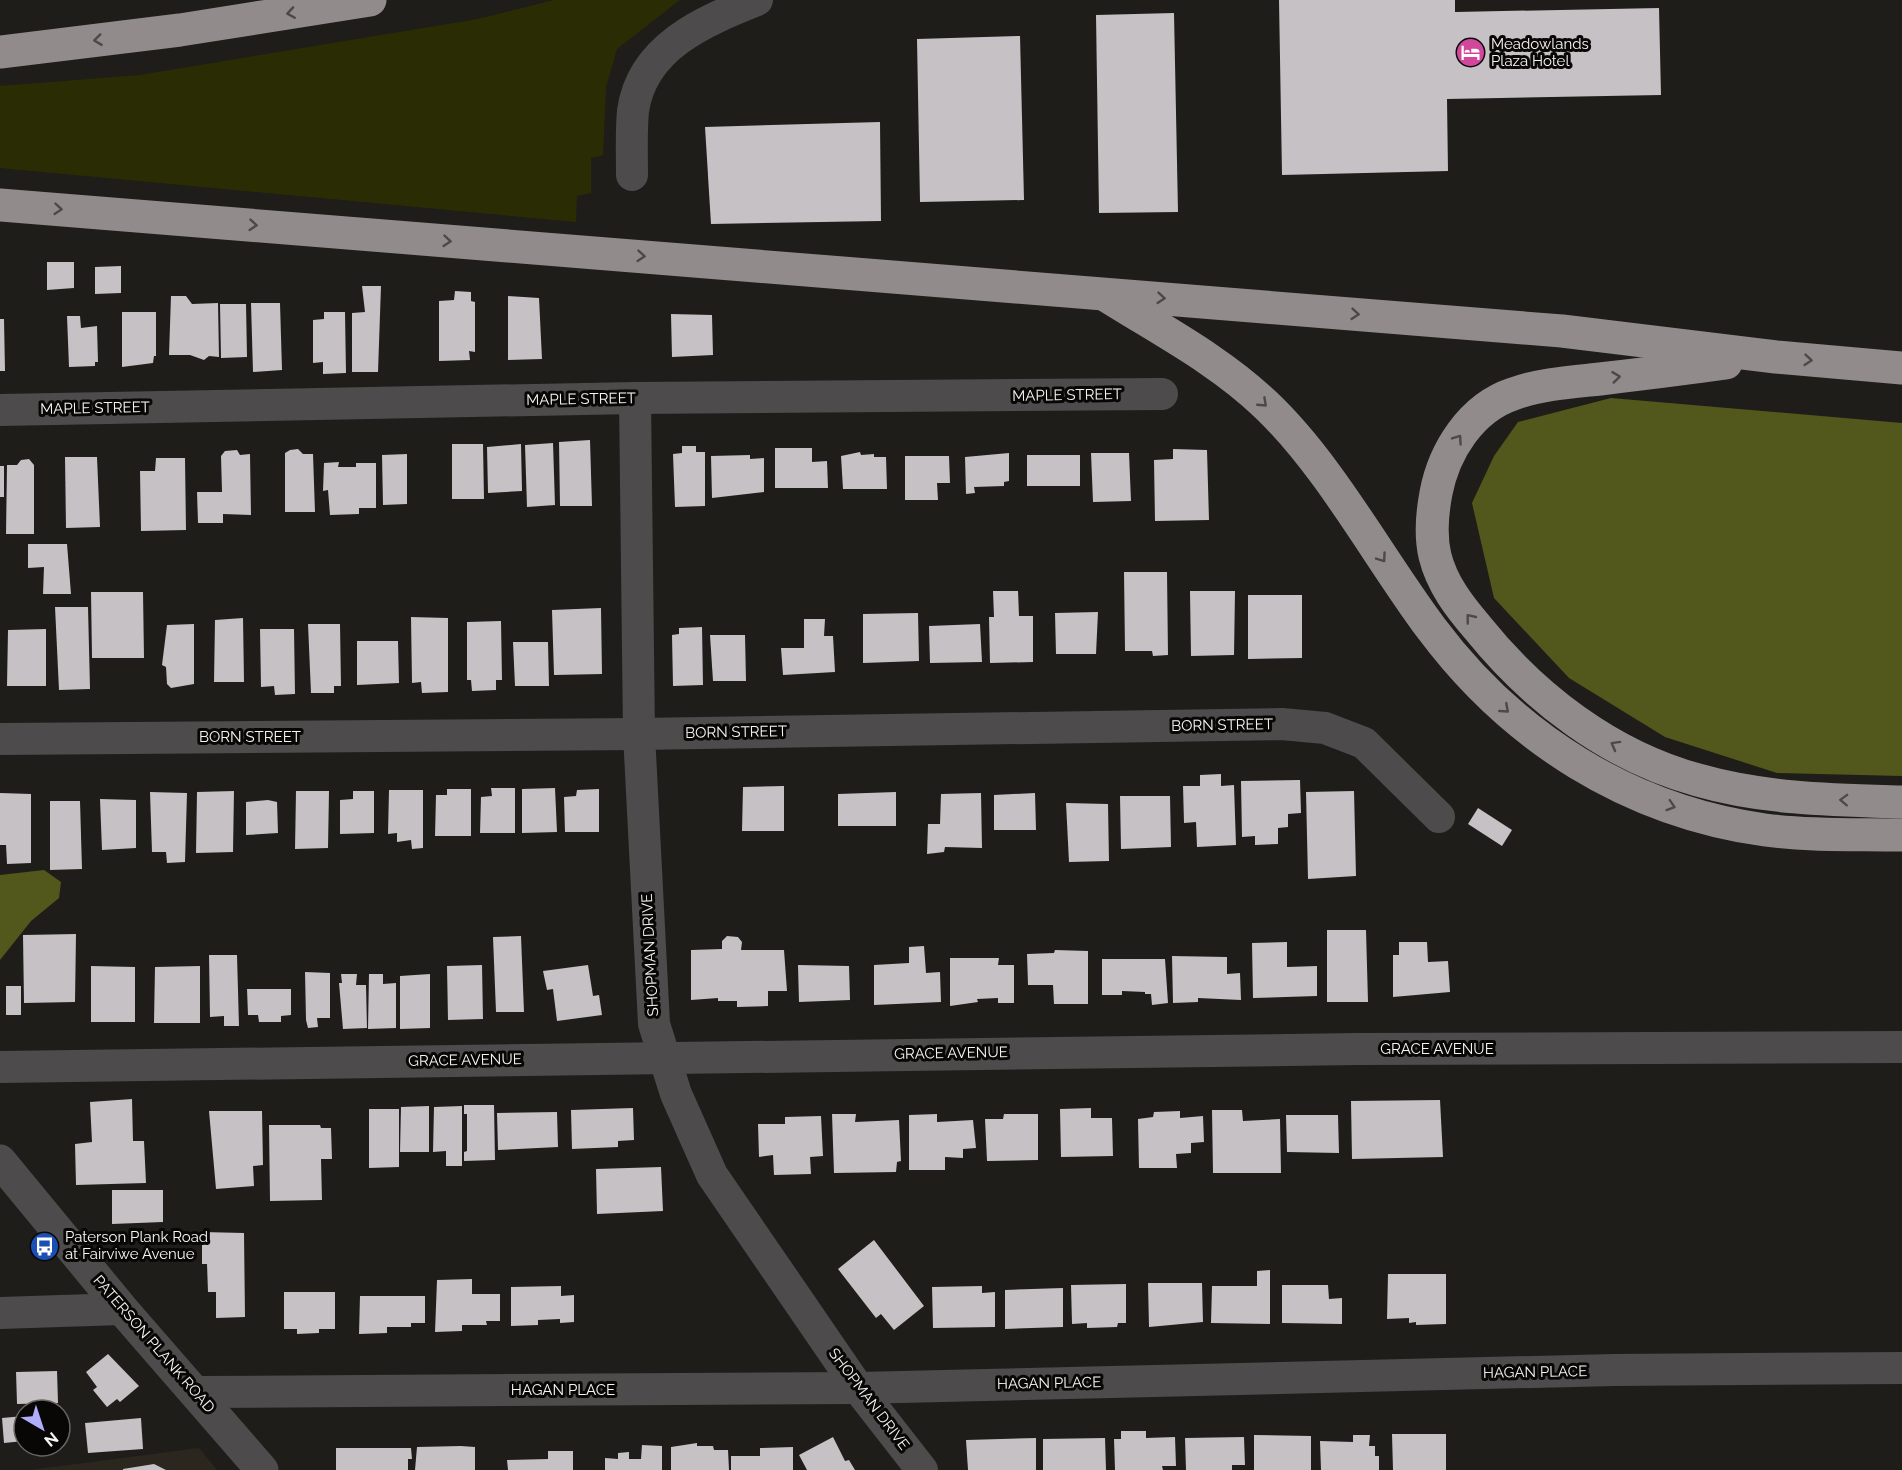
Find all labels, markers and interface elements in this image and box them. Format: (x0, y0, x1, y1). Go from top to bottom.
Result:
one-way arrow (287, 6, 296, 18)
one-way arrow (94, 33, 103, 46)
place label: Meadowlands Plaza Hotel (1491, 35, 1589, 70)
hotel icon: Meadowlands Plaza Hotel (1454, 37, 1486, 69)
one-way arrow (54, 202, 63, 215)
one-way arrow (248, 218, 257, 231)
one-way arrow (443, 234, 452, 247)
one-way arrow (637, 250, 646, 263)
one-way arrow (1156, 292, 1165, 305)
one-way arrow (1351, 307, 1360, 320)
one-way arrow (1803, 353, 1813, 366)
one-way arrow (1612, 371, 1621, 384)
street label: MAPLE STREET (1012, 385, 1122, 405)
street label: MAPLE STREET (526, 389, 636, 409)
one-way arrow (1256, 396, 1267, 407)
street label: MAPLE STREET (40, 398, 150, 418)
one-way arrow (1451, 434, 1462, 445)
one-way arrow (1375, 551, 1386, 562)
one-way arrow (1466, 614, 1477, 625)
one-way arrow (1498, 702, 1508, 713)
street label: BORN STREET (1171, 715, 1273, 735)
street label: BORN STREET (685, 722, 787, 742)
street label: BORN STREET (199, 728, 301, 746)
one-way arrow (1611, 741, 1622, 753)
one-way arrow (1839, 794, 1848, 806)
one-way arrow (1665, 799, 1676, 811)
street label: SHOPMAN DRIVE (638, 893, 662, 1017)
street label: GRACE AVENUE (1380, 1040, 1494, 1058)
street label: GRACE AVENUE (894, 1043, 1008, 1063)
street label: GRACE AVENUE (408, 1050, 522, 1070)
place label: Paterson Plank Road at Fairviwe Avenue (65, 1228, 208, 1263)
bus stop icon: Paterson Plank Road at Fairviwe Avenue (28, 1230, 60, 1262)
street label: PATERSON PLANK ROAD (89, 1272, 219, 1417)
street label: SHOPMAN DRIVE (825, 1344, 913, 1454)
street label: HAGAN PLACE (1483, 1362, 1587, 1382)
street label: HAGAN PLACE (997, 1373, 1101, 1393)
street label: HAGAN PLACE (511, 1381, 615, 1399)
north arrow (12, 1398, 72, 1458)
text: N (40, 1428, 62, 1450)

